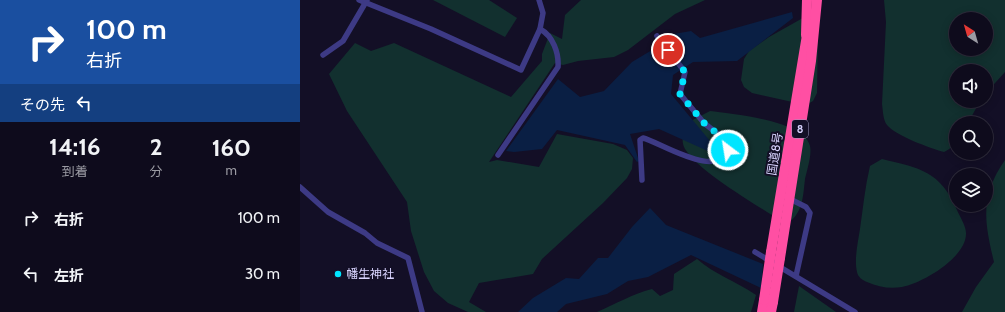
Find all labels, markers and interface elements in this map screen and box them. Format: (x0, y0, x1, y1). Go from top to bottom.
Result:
text: 100 m (86, 12, 167, 46)
north arrow (949, 12, 993, 56)
map controls (949, 12, 993, 212)
icon: right (20, 16, 72, 68)
pin (651, 33, 685, 67)
icon: arrive (657, 39, 679, 61)
text: 右折 (86, 50, 122, 72)
button: sound (949, 64, 993, 108)
icon: left (73, 92, 95, 114)
text: その先 (20, 96, 65, 114)
button: search (949, 116, 993, 160)
road number: 8 (792, 120, 808, 138)
position arrow (707, 129, 749, 171)
street label: 国道8号 (764, 131, 785, 176)
text: 14:16 (49, 132, 101, 161)
text: 2 (150, 132, 162, 161)
text: 160 (212, 133, 251, 162)
text: m (226, 162, 237, 178)
text: 到着 (62, 163, 88, 179)
text: 分 (150, 163, 163, 179)
button: layers (949, 168, 993, 212)
icon: right (20, 207, 42, 229)
text: 100 m (238, 209, 280, 227)
text: 右折 (54, 211, 84, 229)
icon: left (20, 263, 42, 285)
text: 30 m (245, 265, 280, 283)
place label: 幡生神社 (346, 266, 394, 281)
text: 左折 (54, 267, 84, 285)
marker: 幡生神社 (333, 269, 343, 279)

